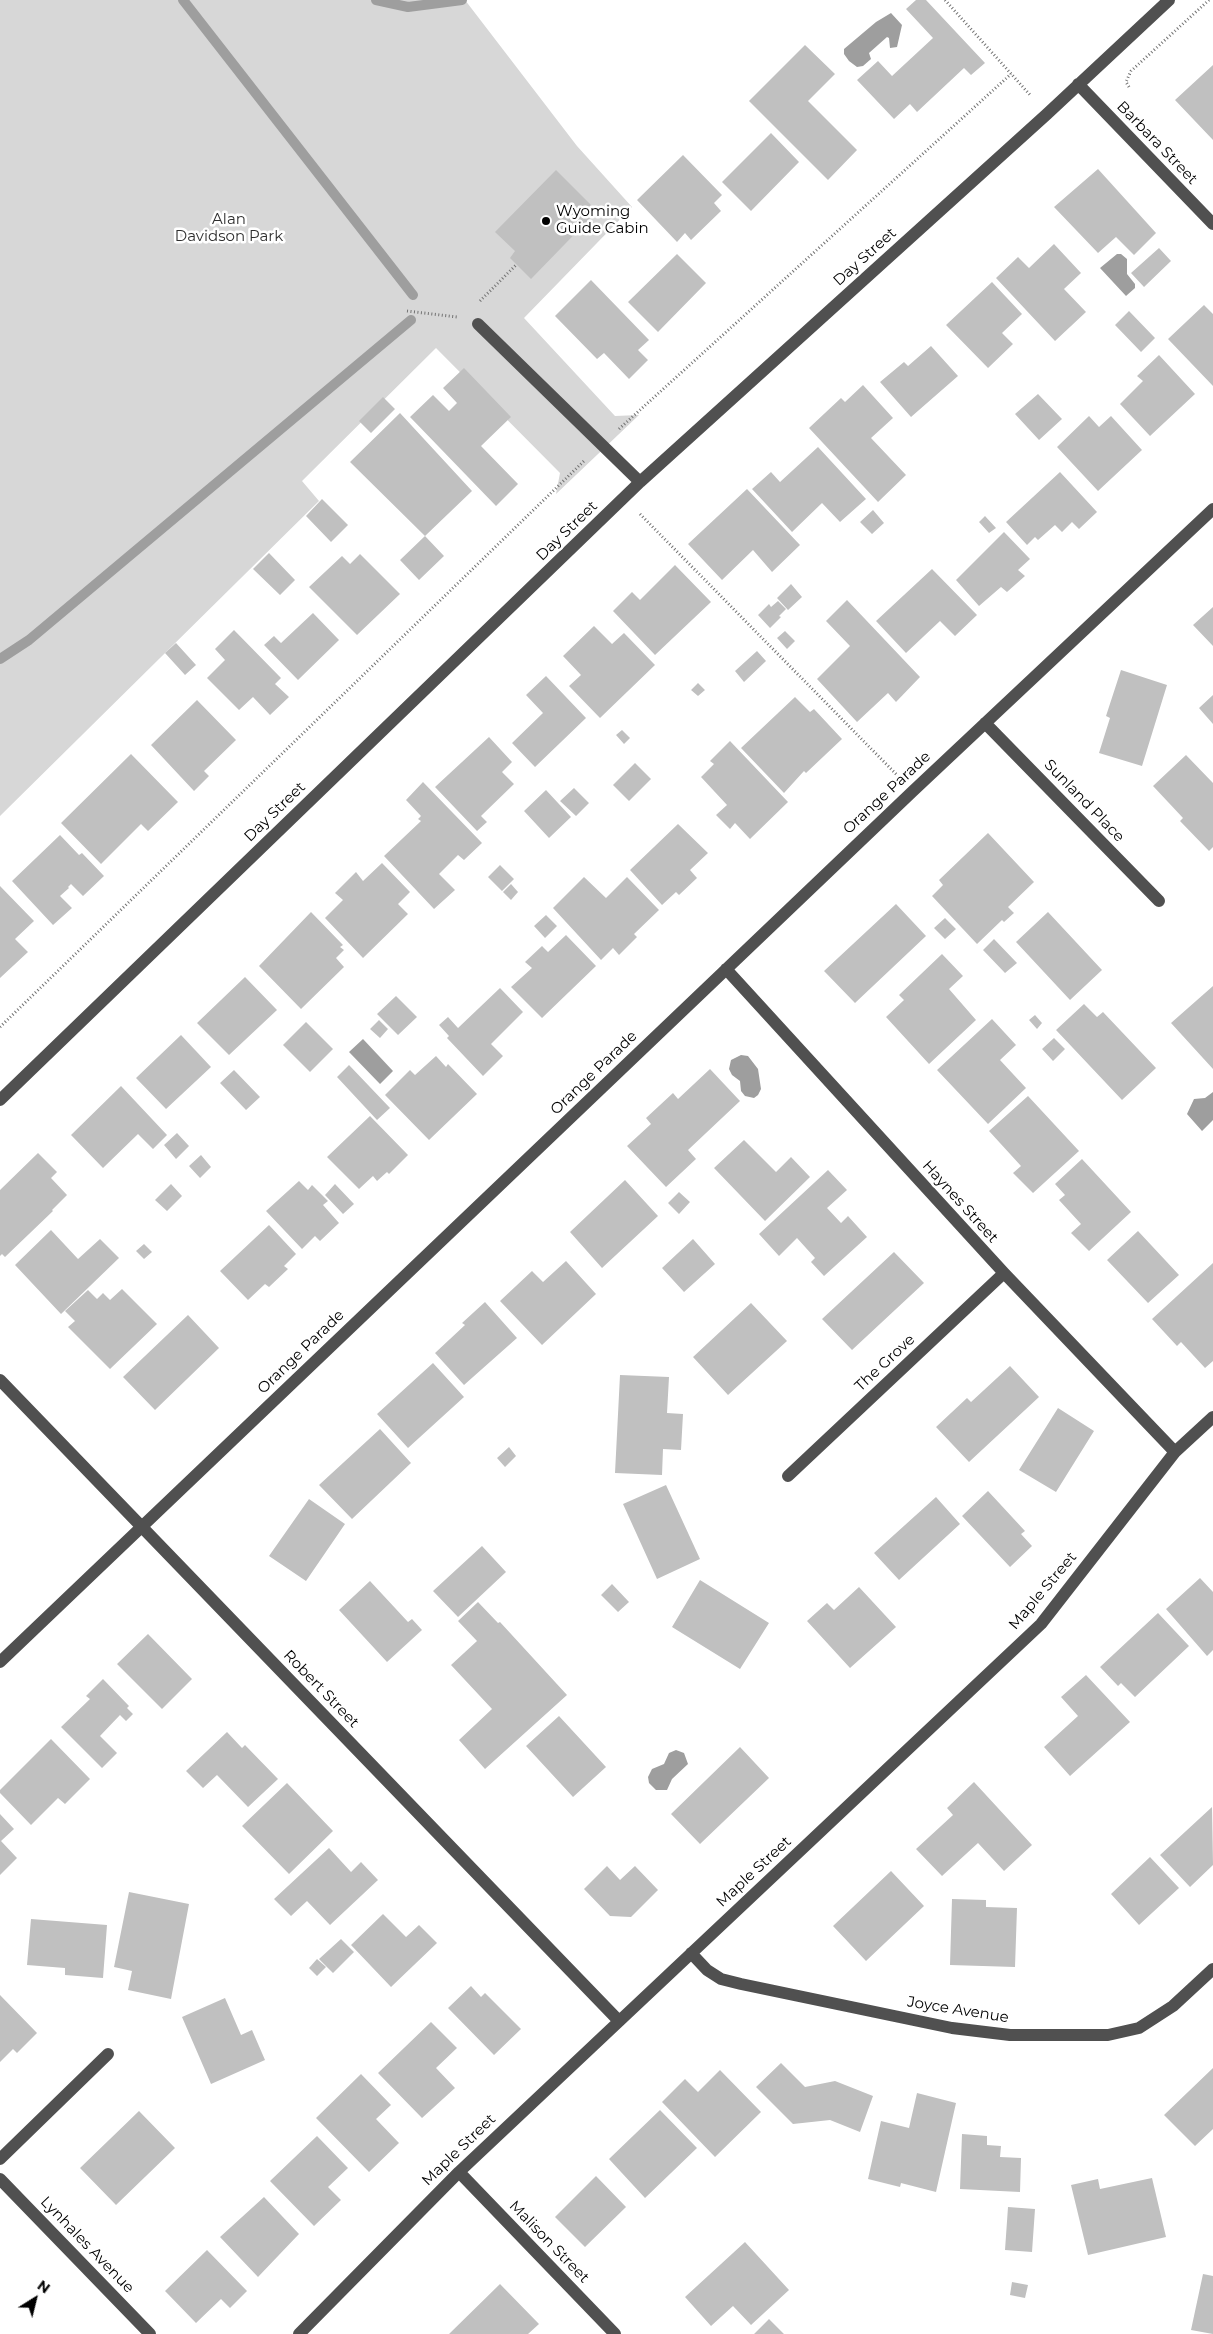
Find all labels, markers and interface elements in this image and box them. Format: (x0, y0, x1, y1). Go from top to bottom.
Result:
street label: Barbara Street (1113, 98, 1201, 188)
place label: Wyoming Guide Cabin (556, 203, 649, 238)
park label: Alan Davidson Park (175, 211, 283, 246)
marker: Wyoming Guide Cabin (540, 215, 552, 227)
street label: Day Street (830, 224, 900, 290)
street label: Day Street (533, 497, 601, 565)
street label: Orange Parade (839, 748, 935, 838)
street label: Sunland Place (1040, 756, 1128, 846)
street label: Day Street (241, 778, 309, 846)
street label: Orange Parade (547, 1027, 641, 1119)
street label: Haynes Street (918, 1157, 1002, 1247)
street label: Orange Parade (254, 1306, 348, 1398)
street label: The Grove (851, 1331, 919, 1395)
street label: Maple Street (1005, 1549, 1081, 1633)
street label: Robert Street (279, 1646, 363, 1732)
street label: Maple Street (713, 1833, 795, 1911)
street label: Joyce Avenue (906, 1993, 1010, 2027)
street label: Maple Street (418, 2110, 500, 2190)
street label: Lynhales Avenue (36, 2193, 138, 2297)
street label: Malison Street (505, 2197, 593, 2287)
north arrow (10, 2274, 60, 2324)
text: N (34, 2276, 54, 2297)

